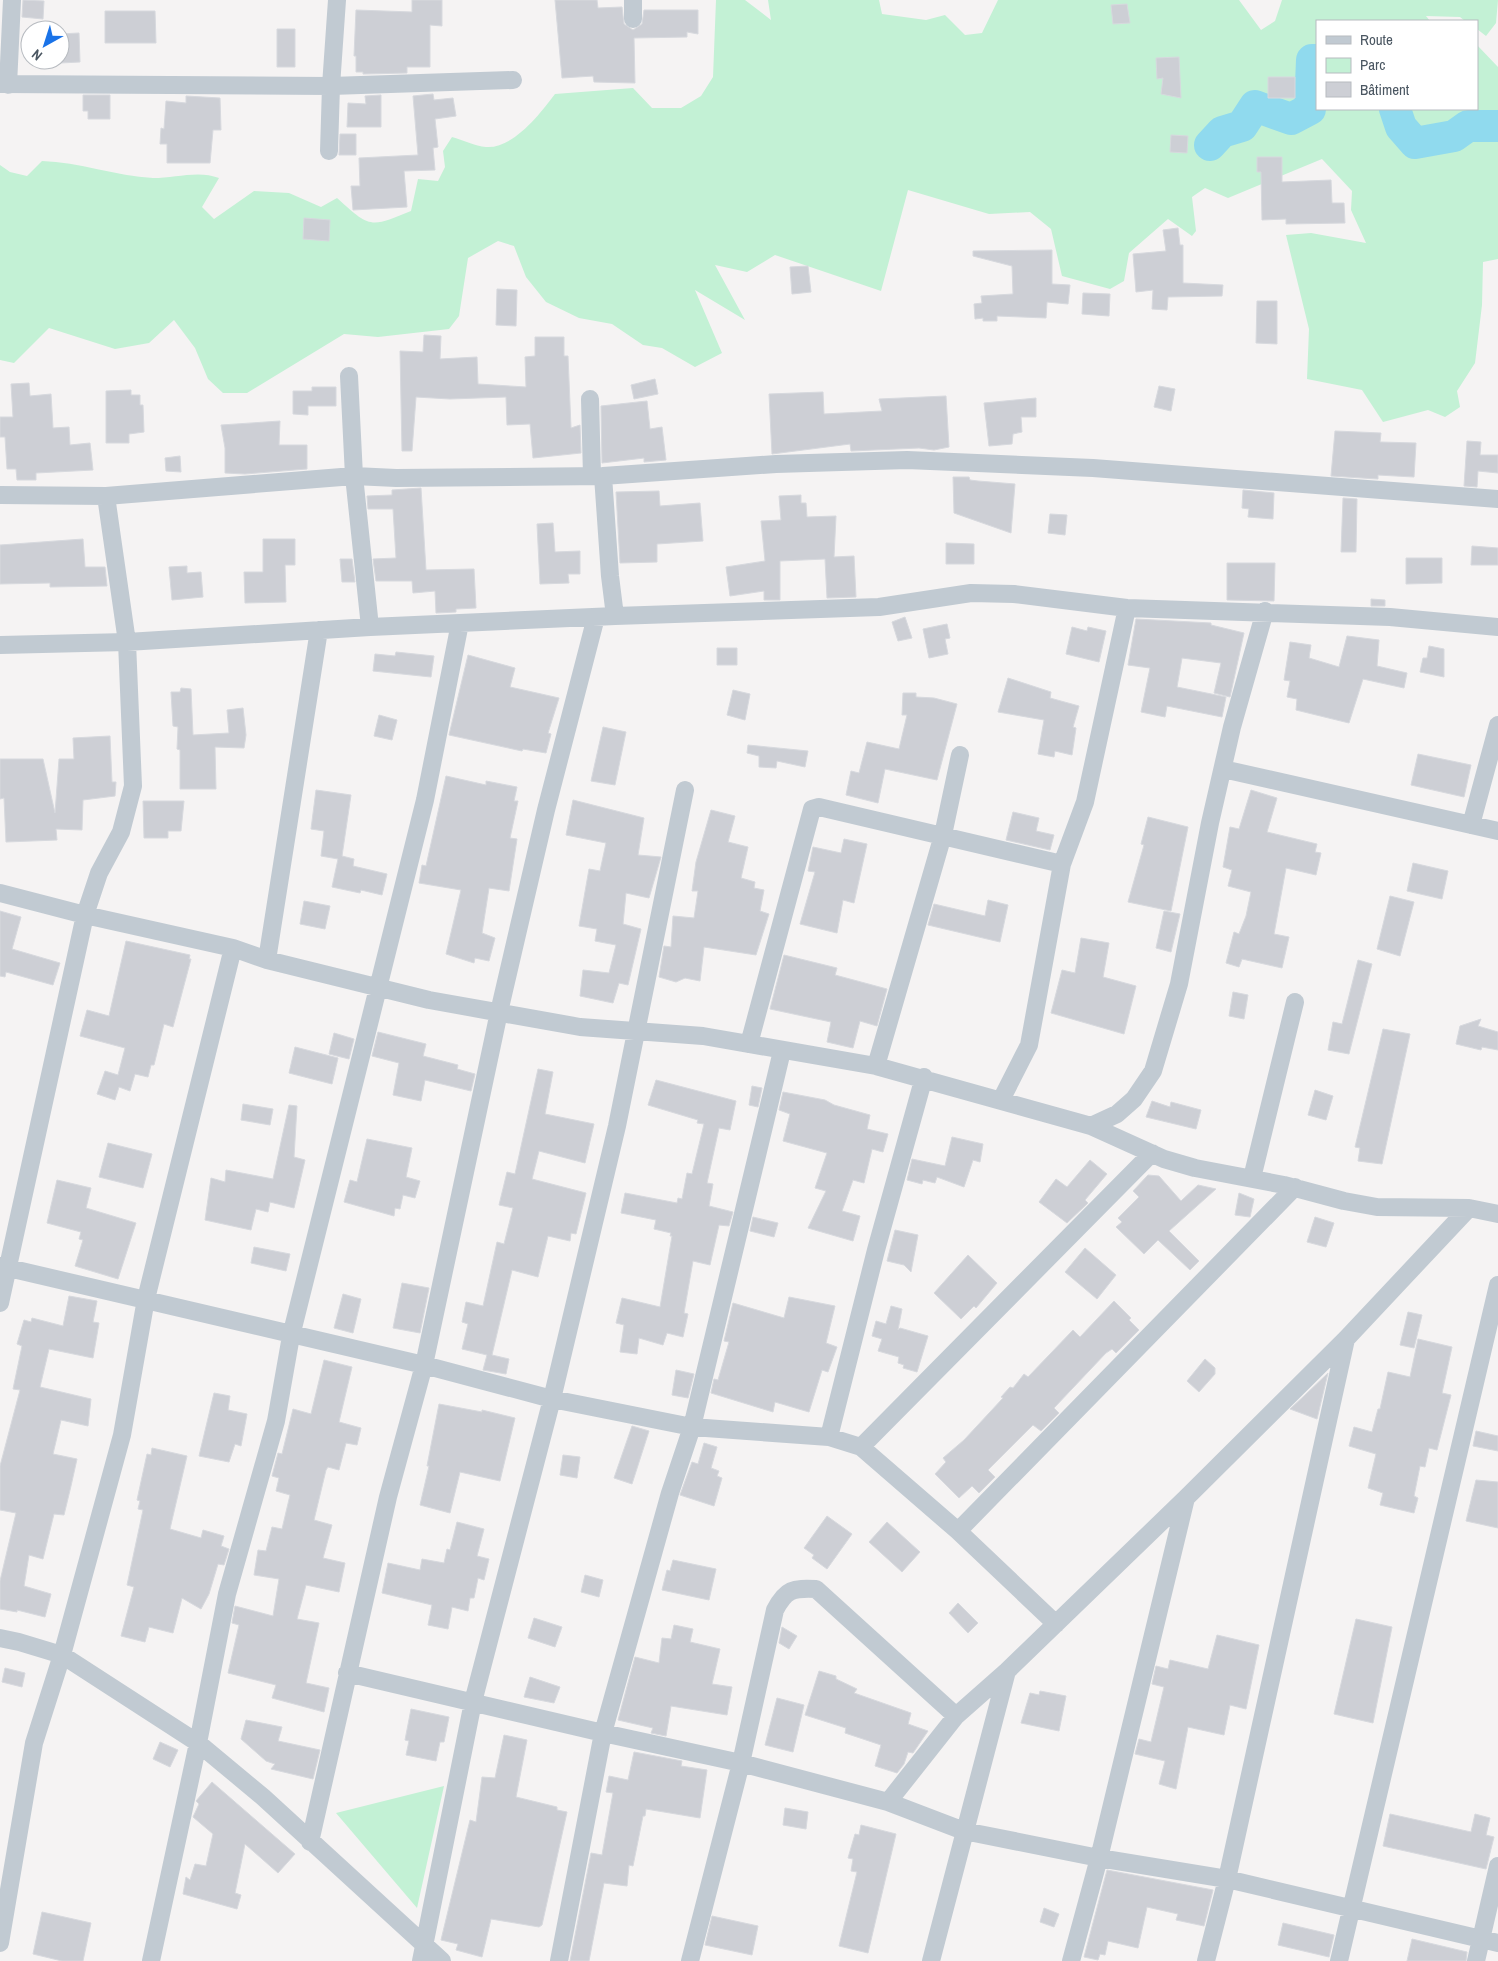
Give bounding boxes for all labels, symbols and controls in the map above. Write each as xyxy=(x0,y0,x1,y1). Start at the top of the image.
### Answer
north arrow xyxy=(20,20,70,70)
legend xyxy=(1316,20,1478,110)
text: Route xyxy=(1360,29,1393,50)
text: N xyxy=(28,45,46,65)
text: Parc xyxy=(1360,54,1385,75)
text: Bâtiment xyxy=(1360,79,1410,100)

